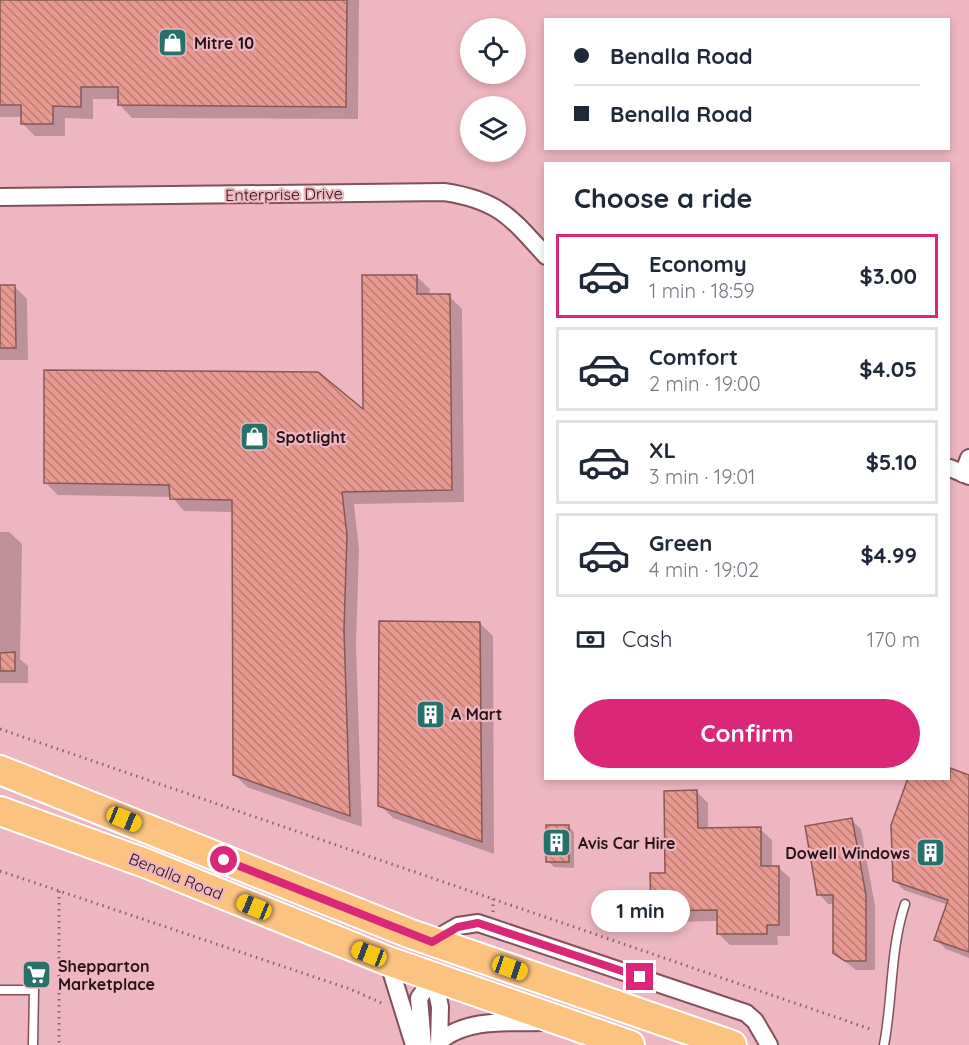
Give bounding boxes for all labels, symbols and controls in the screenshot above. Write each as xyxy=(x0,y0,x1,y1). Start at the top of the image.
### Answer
map controls xyxy=(460,18,526,162)
button: locate xyxy=(460,18,526,84)
shop icon: Mitre 10 xyxy=(157,27,189,59)
place label: Mitre 10 xyxy=(194,33,254,53)
text: Benalla Road xyxy=(610,42,753,70)
button: layers xyxy=(460,96,526,162)
text: Benalla Road xyxy=(610,100,753,128)
text: Choose a ride xyxy=(574,181,752,215)
street label: Enterprise Drive xyxy=(225,183,343,205)
icon: car xyxy=(577,249,631,303)
text: Economy xyxy=(649,250,747,278)
text: $3.00 xyxy=(860,262,917,290)
text: 1 min · 18:59 xyxy=(649,278,755,303)
icon: car xyxy=(577,342,631,396)
text: Comfort xyxy=(649,343,738,371)
text: $4.05 xyxy=(859,355,917,383)
text: 2 min · 19:00 xyxy=(649,371,761,396)
shop icon: Spotlight xyxy=(239,421,271,453)
place label: Spotlight xyxy=(276,427,346,447)
icon: car xyxy=(577,435,631,489)
text: XL xyxy=(649,436,676,464)
text: $5.10 xyxy=(866,448,917,476)
text: 3 min · 19:01 xyxy=(649,464,755,489)
icon: car xyxy=(577,528,631,582)
text: Green xyxy=(649,529,712,557)
text: $4.99 xyxy=(860,541,917,569)
text: 4 min · 19:02 xyxy=(649,557,759,582)
icon: cash xyxy=(574,623,607,656)
text: Cash xyxy=(622,625,673,653)
text: 170 m xyxy=(867,627,920,652)
building icon: A Mart xyxy=(414,698,446,730)
button: Confirm xyxy=(574,699,920,768)
place label: A Mart xyxy=(451,704,502,724)
car xyxy=(104,804,144,834)
building icon: Avis Car Hire xyxy=(541,827,573,859)
place label: Avis Car Hire xyxy=(578,833,676,853)
building icon: Dowell Windows xyxy=(915,837,947,869)
place label: Dowell Windows xyxy=(785,843,910,863)
route start xyxy=(210,846,237,873)
street label: Benalla Road xyxy=(126,848,226,904)
callout: 1 min xyxy=(590,890,690,932)
car xyxy=(234,892,274,922)
text: 1 min xyxy=(616,898,665,923)
car xyxy=(349,939,389,969)
car xyxy=(490,954,530,982)
place label: Shepparton Marketplace xyxy=(58,956,155,994)
supermarket icon: Shepparton Marketplace xyxy=(21,959,53,991)
route end xyxy=(626,963,653,990)

